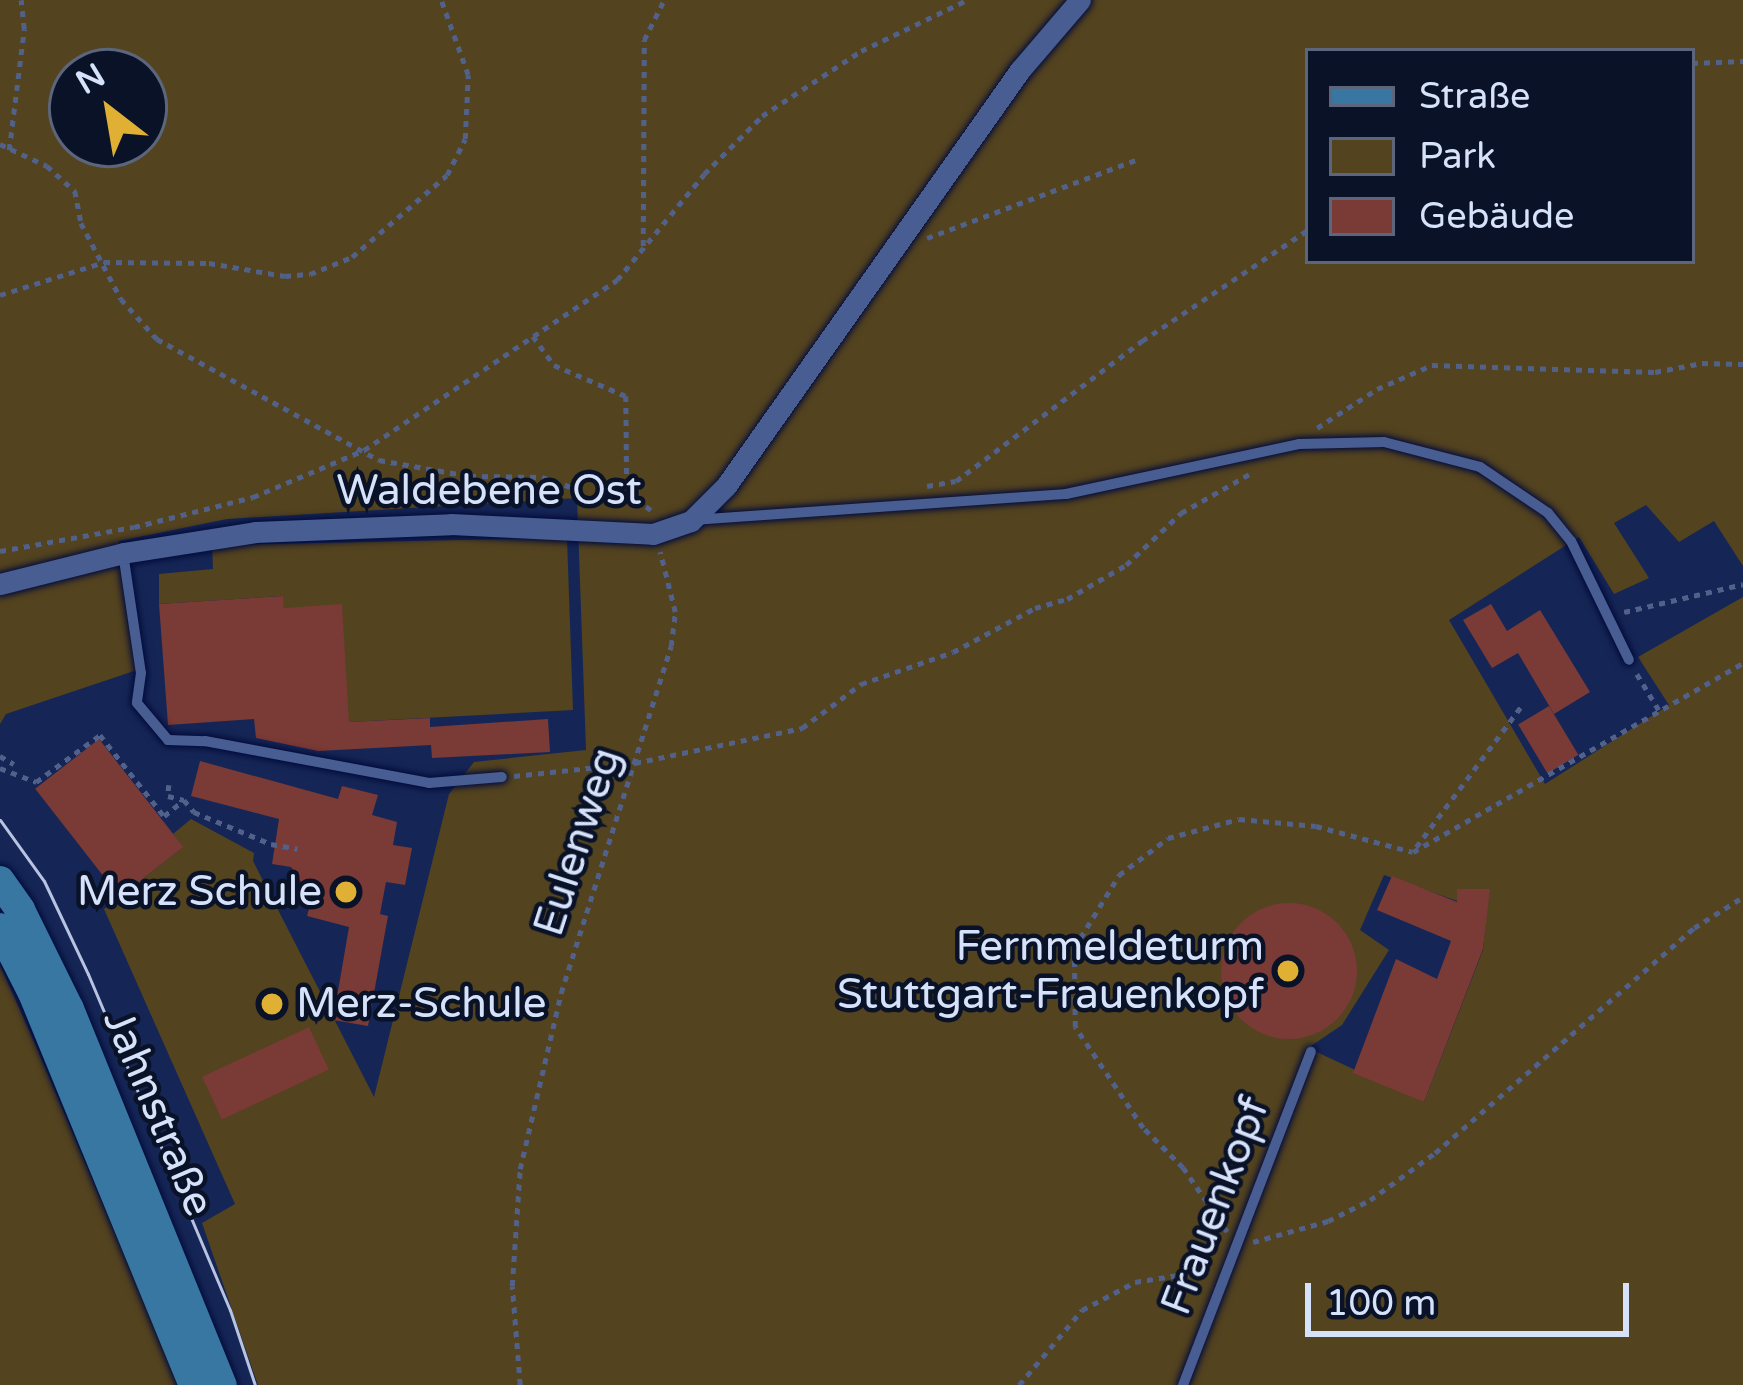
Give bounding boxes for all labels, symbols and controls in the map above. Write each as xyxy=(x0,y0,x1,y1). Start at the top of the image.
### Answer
north arrow xyxy=(48,48,168,168)
legend xyxy=(1305,48,1695,264)
text: N xyxy=(69,56,112,103)
text: Straße xyxy=(1419,75,1530,118)
text: Park xyxy=(1419,135,1496,178)
text: Gebäude xyxy=(1419,195,1574,238)
street label: Waldebene Ost xyxy=(336,466,642,516)
street label: Eulenweg xyxy=(524,742,632,942)
place label: Merz Schule xyxy=(77,867,322,917)
marker: Merz Schule xyxy=(333,879,359,905)
place label: Fernmeldeturm Stuttgart-Frauenkopf xyxy=(837,922,1264,1020)
marker: Fernmeldeturm Stuttgart-Frauenkopf xyxy=(1275,958,1301,984)
place label: Merz-Schule xyxy=(296,979,547,1029)
marker: Merz-Schule xyxy=(259,991,285,1017)
street label: Jahnstraße xyxy=(92,1002,224,1224)
street label: Frauenkopf xyxy=(1151,1090,1281,1322)
scale bar xyxy=(1311,1259,1635,1333)
text: 100 m xyxy=(1326,1282,1436,1325)

